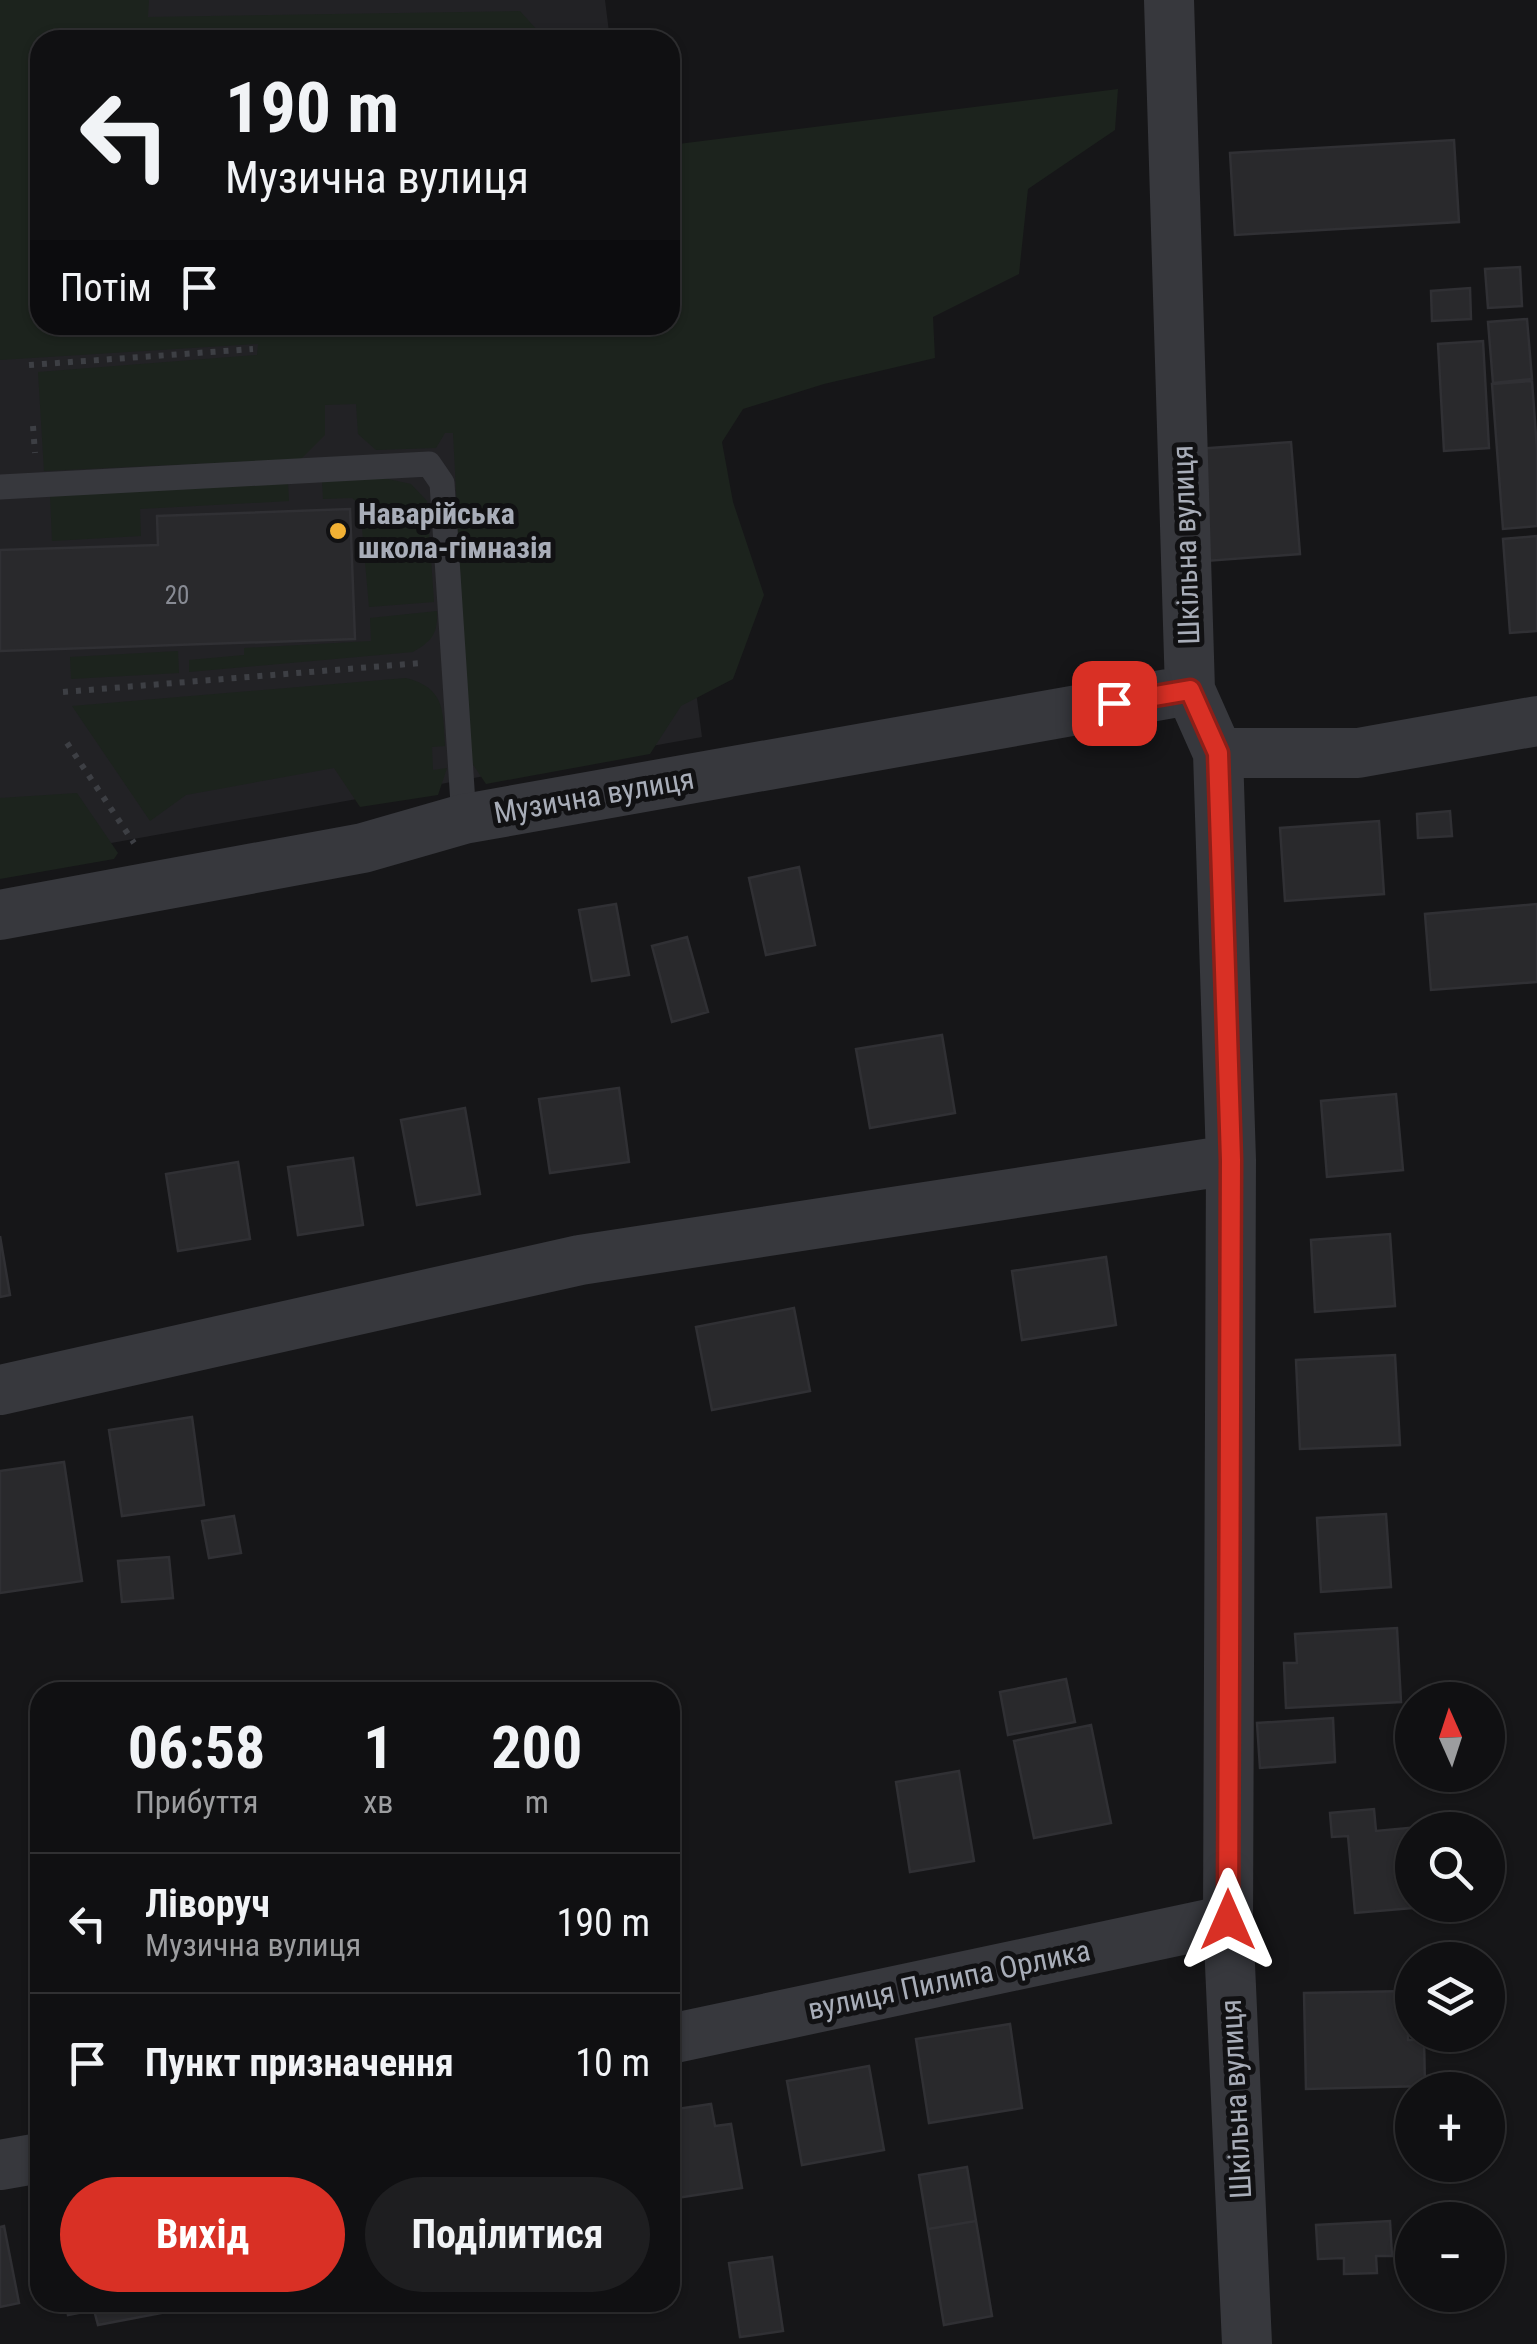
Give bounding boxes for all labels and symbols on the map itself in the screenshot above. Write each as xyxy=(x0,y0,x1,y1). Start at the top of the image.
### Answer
street label: Шкільна вулиця xyxy=(1165,445,1206,645)
place label: Наварійська школа-гімназія xyxy=(358,496,552,565)
marker: Наварійська школа-гімназія xyxy=(327,520,349,542)
house number: 20 xyxy=(165,581,189,610)
pin xyxy=(1072,661,1157,746)
street label: Музична вулиця xyxy=(491,761,697,830)
north arrow xyxy=(1395,1682,1505,1792)
position arrow xyxy=(1176,1868,1280,1972)
street label: вулиця Пилипа Орлика xyxy=(805,1932,1093,2027)
street label: Шкільна вулиця xyxy=(1213,1998,1258,2200)

